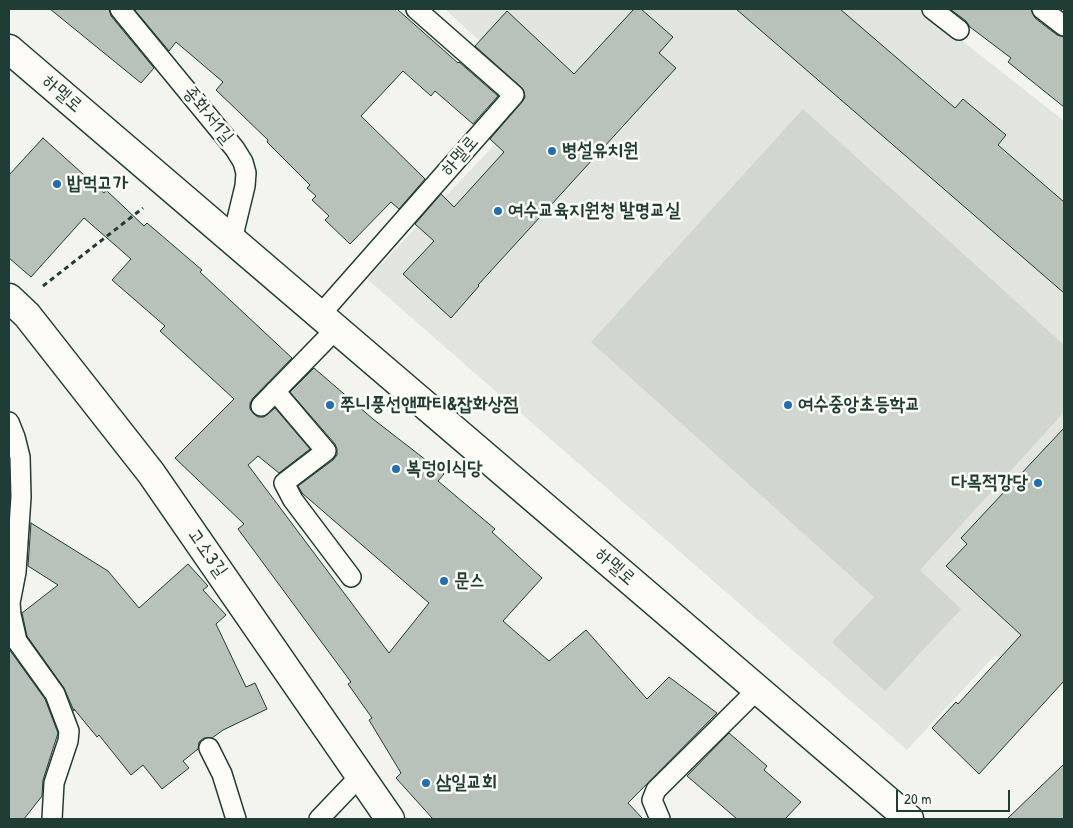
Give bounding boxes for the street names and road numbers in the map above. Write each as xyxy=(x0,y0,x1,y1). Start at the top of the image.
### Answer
street label: 하멜로 xyxy=(37,70,87,118)
street label: 종화서1길 xyxy=(178,81,238,149)
street label: 하멜로 xyxy=(436,131,484,181)
street label: 고소3길 xyxy=(182,524,232,582)
street label: 하멜로 xyxy=(590,543,640,591)

